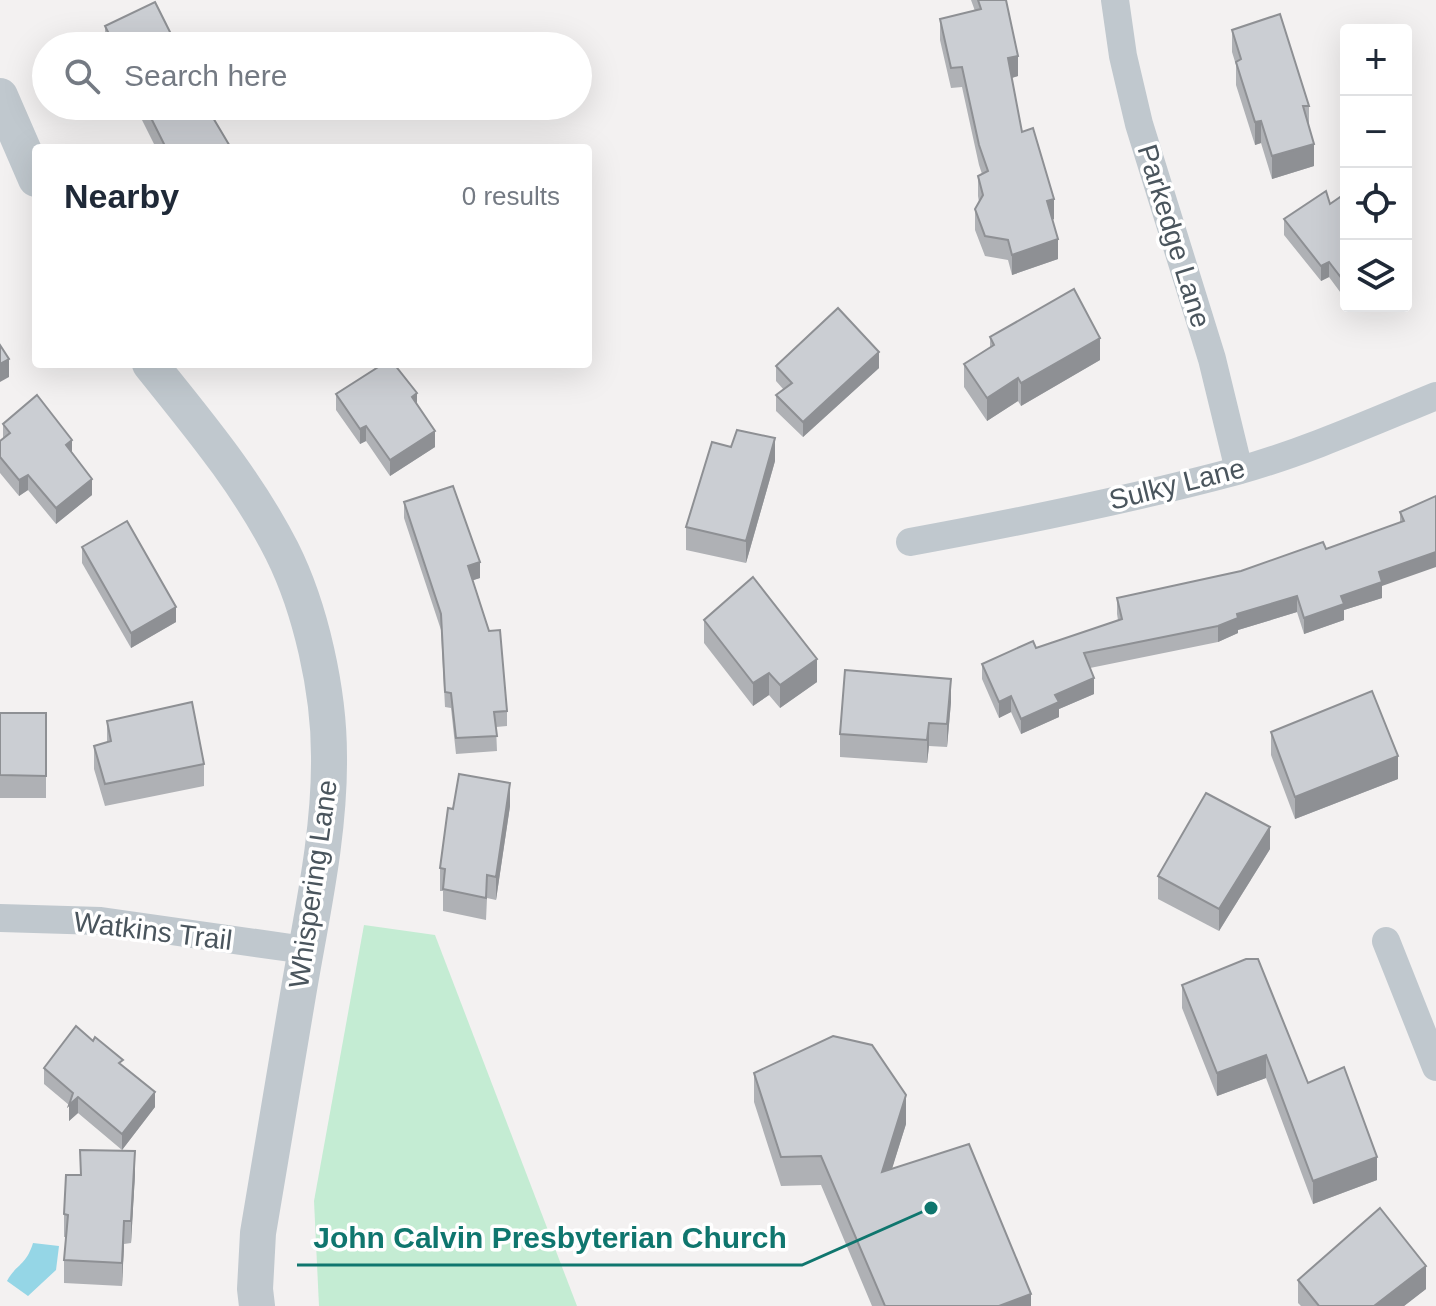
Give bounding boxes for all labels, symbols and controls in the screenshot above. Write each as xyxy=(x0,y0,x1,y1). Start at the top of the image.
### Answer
map controls xyxy=(1340,24,1412,312)
button: + xyxy=(1340,24,1412,96)
search box xyxy=(32,32,592,120)
icon: search xyxy=(60,54,104,98)
text: Search here xyxy=(124,59,287,92)
button: − xyxy=(1340,96,1412,168)
street label: Parkedge Lane xyxy=(1131,141,1217,331)
button: locate xyxy=(1340,168,1412,240)
text: Nearby xyxy=(64,177,179,215)
text: 0 results xyxy=(462,181,560,211)
button: layers xyxy=(1340,240,1412,312)
street label: Sulky Lane xyxy=(1106,452,1248,516)
street label: Whispering Lane xyxy=(283,778,343,990)
street label: Watkins Trail xyxy=(72,906,234,956)
callout: John Calvin Presbyterian Church xyxy=(297,1211,802,1265)
text: John Calvin Presbyterian Church xyxy=(313,1221,787,1254)

